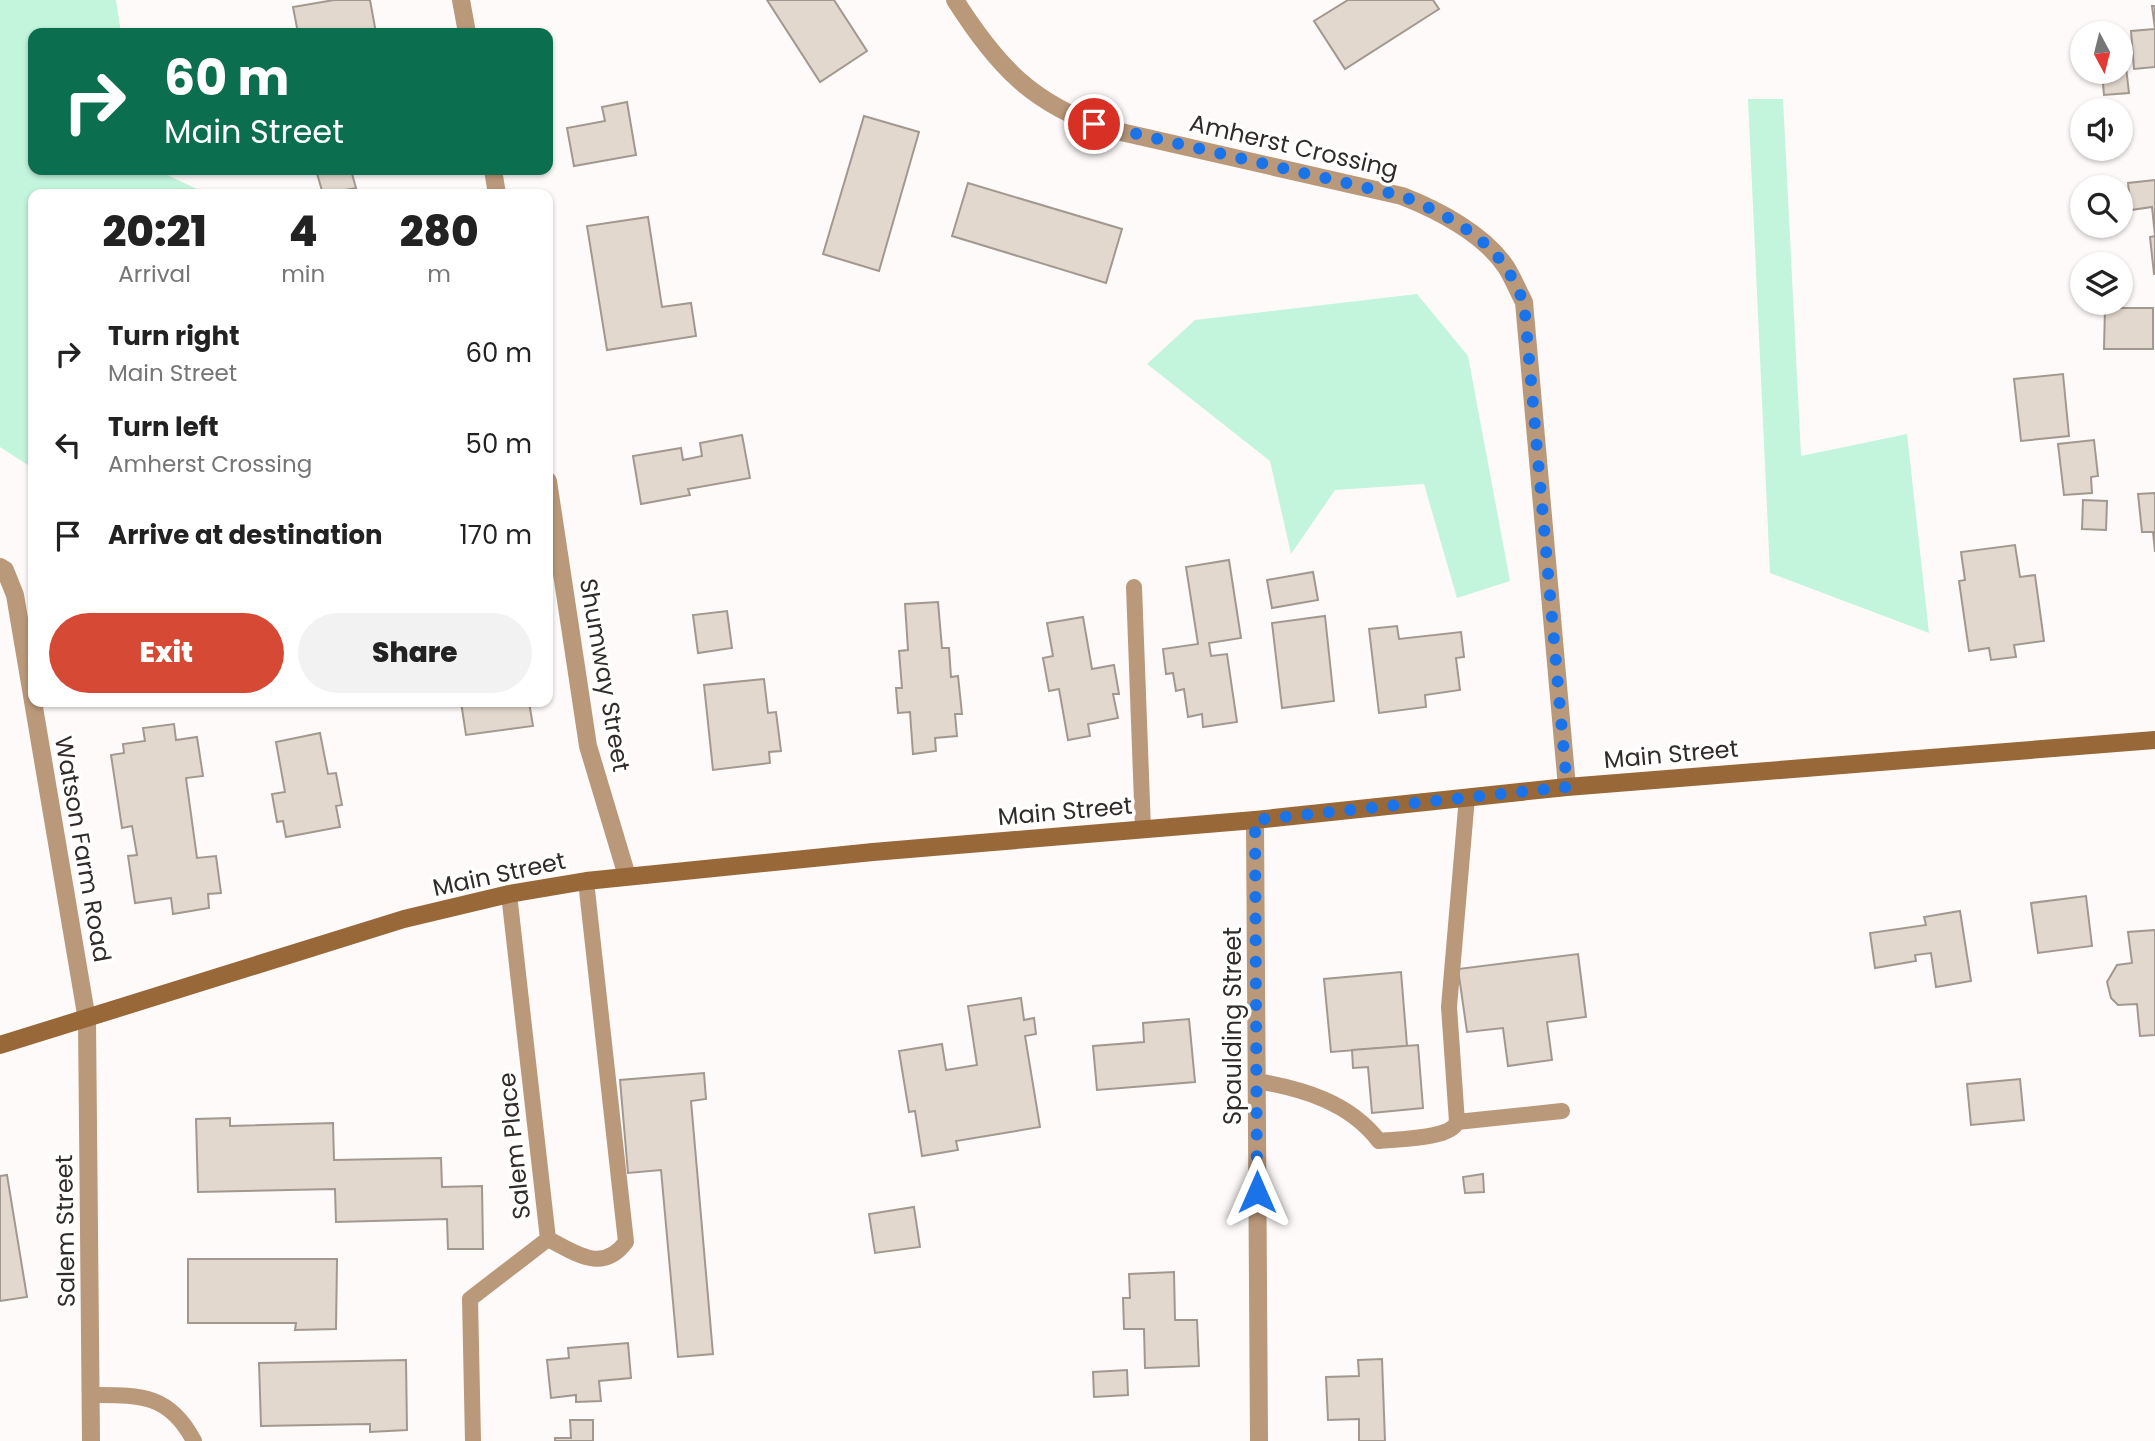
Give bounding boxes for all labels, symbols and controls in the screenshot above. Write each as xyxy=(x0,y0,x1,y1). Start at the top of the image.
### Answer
north arrow xyxy=(2070,21,2133,84)
map controls xyxy=(2070,21,2133,315)
text: 60 m xyxy=(164,44,289,112)
icon: right xyxy=(49,56,140,147)
pin xyxy=(1064,94,1124,154)
button: sound xyxy=(2070,98,2133,161)
icon: arrive xyxy=(1075,105,1113,143)
street label: Amherst Crossing xyxy=(1186,106,1402,186)
text: Main Street xyxy=(164,109,344,154)
button: search xyxy=(2070,175,2133,238)
text: 20:21 xyxy=(102,202,207,261)
text: 4 xyxy=(289,202,318,261)
text: 280 xyxy=(400,202,479,261)
button: layers xyxy=(2070,252,2133,315)
text: Arrival xyxy=(118,258,191,290)
text: min xyxy=(281,258,325,290)
text: m xyxy=(427,258,451,290)
text: Turn right xyxy=(108,318,240,354)
icon: right xyxy=(49,335,87,373)
text: 60 m xyxy=(465,335,532,371)
text: Main Street xyxy=(108,357,237,389)
text: Turn left xyxy=(108,409,219,445)
icon: left xyxy=(49,426,87,464)
text: 50 m xyxy=(466,426,532,462)
text: Amherst Crossing xyxy=(108,448,312,480)
icon: arrive xyxy=(49,517,87,555)
text: Arrive at destination xyxy=(108,517,383,553)
text: 170 m xyxy=(459,517,532,553)
street label: Shumway Street xyxy=(572,576,638,774)
button: Exit xyxy=(49,613,284,693)
button: Share xyxy=(298,613,532,693)
street label: Main Street xyxy=(1602,732,1740,776)
street label: Watson Farm Road xyxy=(47,733,119,965)
street label: Main Street xyxy=(996,789,1134,833)
street label: Main Street xyxy=(430,844,568,904)
street label: Spaulding Street xyxy=(1216,927,1249,1125)
street label: Salem Place xyxy=(490,1071,538,1221)
street label: Salem Street xyxy=(47,1154,83,1308)
position arrow xyxy=(1220,1155,1294,1229)

